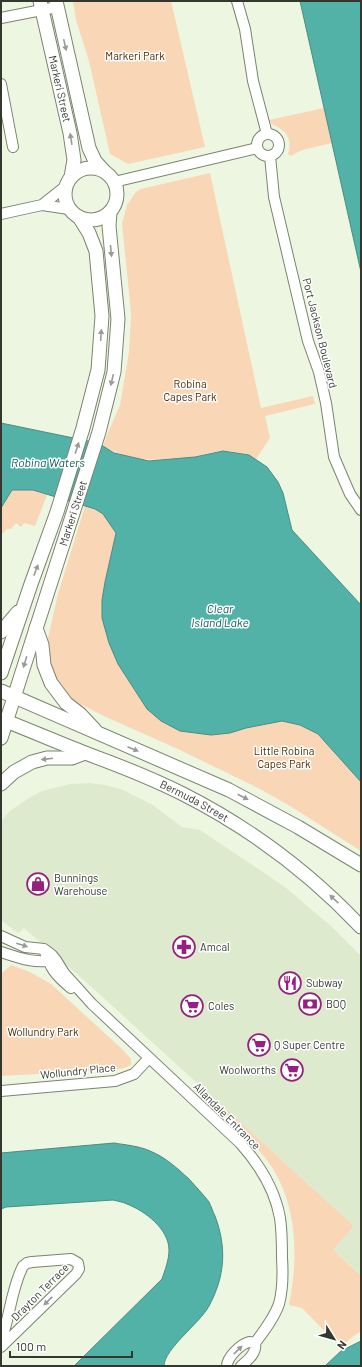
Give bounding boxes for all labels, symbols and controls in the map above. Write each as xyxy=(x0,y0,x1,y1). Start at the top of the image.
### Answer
one-way arrow xyxy=(63,39,69,52)
park label: Markeri Park xyxy=(105,49,165,62)
street label: Markeri Street xyxy=(47,54,74,123)
one-way arrow xyxy=(67,132,73,145)
one-way arrow xyxy=(108,245,114,257)
street label: Port Jackson Boulevard xyxy=(301,276,340,389)
one-way arrow xyxy=(97,329,104,341)
one-way arrow xyxy=(108,374,114,386)
park label: Robina Capes Park xyxy=(163,377,217,403)
one-way arrow xyxy=(74,441,80,453)
water label: Robina Waters xyxy=(11,455,85,469)
street label: Markeri Street xyxy=(56,479,89,547)
one-way arrow xyxy=(34,564,40,576)
water label: Clear Island Lake xyxy=(191,601,249,629)
one-way arrow xyxy=(22,657,28,669)
park label: Little Robina Capes Park xyxy=(254,744,314,770)
one-way arrow xyxy=(128,746,140,752)
one-way arrow xyxy=(41,755,53,762)
street label: Bermuda Street xyxy=(158,777,231,824)
one-way arrow xyxy=(237,794,248,800)
shop icon: Bunnings Warehouse xyxy=(25,871,51,897)
place label: Bunnings Warehouse xyxy=(54,871,108,897)
one-way arrow xyxy=(329,895,338,904)
pharmacy icon: Amcal xyxy=(171,934,197,960)
place label: Amcal xyxy=(200,940,230,953)
one-way arrow xyxy=(16,943,28,949)
restaurant icon: Subway xyxy=(277,970,303,996)
place label: Subway xyxy=(306,976,343,989)
bank icon: BOQ xyxy=(297,991,323,1017)
supermarket icon: Coles xyxy=(179,993,205,1019)
place label: BOQ xyxy=(326,997,346,1010)
place label: Coles xyxy=(208,999,234,1012)
park label: Wollundry Park xyxy=(7,1025,79,1038)
supermarket icon: Q Super Centre xyxy=(246,1032,272,1058)
place label: Q Super Centre xyxy=(274,1038,345,1051)
supermarket icon: Woolworths xyxy=(279,1057,305,1083)
street label: Wollundry Place xyxy=(40,1060,116,1081)
place label: Woolworths xyxy=(219,1063,276,1076)
street label: Allandale Entrance xyxy=(191,1080,264,1152)
street label: Drayton Terrace xyxy=(8,1260,71,1323)
one-way arrow xyxy=(43,1296,53,1306)
north arrow xyxy=(314,1319,354,1359)
scale bar xyxy=(10,1333,132,1359)
text: N xyxy=(335,1338,350,1352)
text: 100 m xyxy=(16,1339,46,1353)
one-way arrow xyxy=(233,1345,243,1355)

